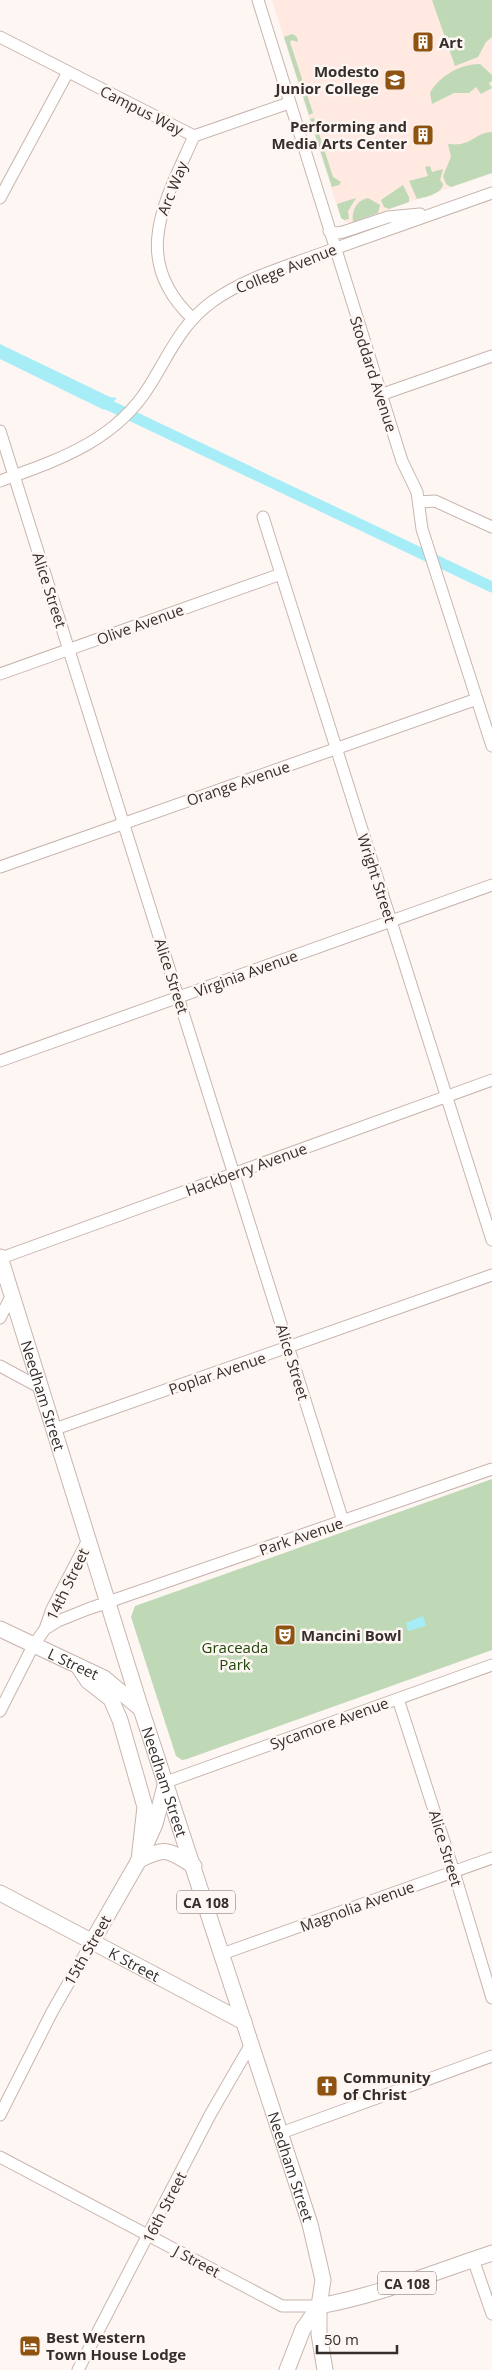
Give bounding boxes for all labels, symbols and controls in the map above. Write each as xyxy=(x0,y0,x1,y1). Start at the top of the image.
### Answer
building icon: Art xyxy=(411,30,435,54)
place label: Art xyxy=(439,32,463,52)
place label: Modesto Junior College xyxy=(274,61,379,98)
school or university icon: Modesto Junior College xyxy=(383,68,407,92)
street label: Campus Way xyxy=(97,80,187,140)
place label: Performing and Media Arts Center xyxy=(271,116,407,153)
building icon: Performing and Media Arts Center xyxy=(411,123,435,147)
street label: Arc Way xyxy=(152,158,192,218)
street label: College Avenue xyxy=(233,239,339,297)
street label: Stoddard Avenue xyxy=(346,314,402,434)
street label: Alice Street xyxy=(28,550,72,630)
street label: Olive Avenue xyxy=(94,599,186,649)
street label: Orange Avenue xyxy=(184,756,292,810)
street label: Wright Street xyxy=(353,831,401,925)
street label: Alice Street xyxy=(150,936,194,1016)
street label: Virginia Avenue xyxy=(192,945,300,1001)
street label: Hackberry Avenue xyxy=(182,1138,310,1200)
street label: Alice Street xyxy=(272,1322,314,1402)
street label: Needham Street xyxy=(17,1338,70,1453)
street label: Poplar Avenue xyxy=(166,1347,268,1399)
street label: Park Avenue xyxy=(256,1512,346,1560)
street label: 14th Street xyxy=(41,1545,93,1623)
theatre icon: Mancini Bowl xyxy=(273,1623,297,1647)
place label: Mancini Bowl xyxy=(301,1625,401,1645)
park label: Graceada Park xyxy=(202,1637,268,1674)
street label: L Street xyxy=(45,1643,102,1684)
street label: Sycamore Avenue xyxy=(267,1692,391,1754)
street label: Needham Street xyxy=(137,1724,192,1839)
street label: Alice Street xyxy=(425,1808,467,1888)
street label: Magnolia Avenue xyxy=(297,1876,417,1936)
road number: CA 108 xyxy=(177,1890,235,1914)
street label: 15th Street xyxy=(59,1911,115,1989)
street label: K Street xyxy=(105,1942,163,1986)
place label: Community of Christ xyxy=(343,2067,431,2104)
church icon: Community of Christ xyxy=(315,2074,339,2098)
street label: Needham Street xyxy=(264,2109,319,2224)
street label: 16th Street xyxy=(137,2168,191,2246)
street label: J Street xyxy=(169,2240,224,2282)
road number: CA 108 xyxy=(378,2272,436,2294)
scale bar xyxy=(317,2322,397,2354)
place label: Best Western Town House Lodge xyxy=(46,2327,186,2364)
text: 50 m xyxy=(324,2329,359,2349)
hotel icon: Best Western Town House Lodge xyxy=(18,2334,42,2358)

